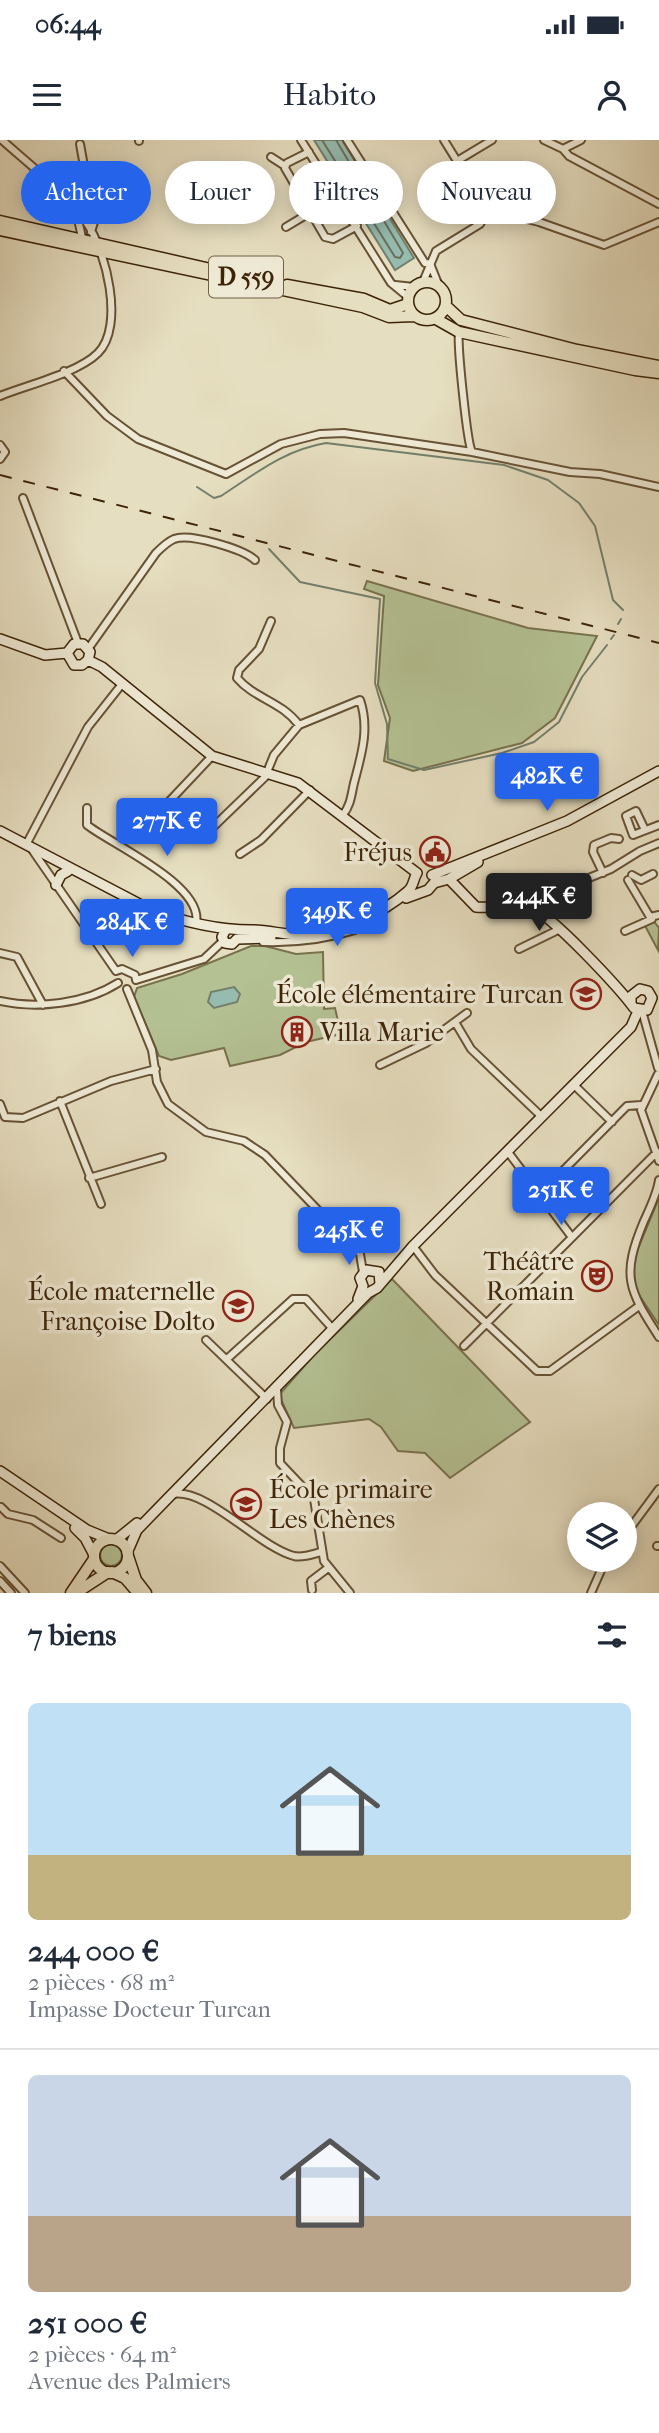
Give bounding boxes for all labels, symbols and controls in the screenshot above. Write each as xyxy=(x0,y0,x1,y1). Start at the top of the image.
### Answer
text: 06:44 xyxy=(35,9,101,40)
icon: menu xyxy=(28,76,66,114)
text: Habito xyxy=(283,76,376,113)
icon: person xyxy=(593,76,631,114)
chip: Acheter xyxy=(21,161,151,224)
chip: Louer xyxy=(165,161,275,224)
chip: Filtres xyxy=(289,161,403,224)
chip: Nouveau xyxy=(417,161,556,224)
road number: D 559 xyxy=(209,257,283,298)
pin: 482K € xyxy=(490,754,604,813)
text: 482K € xyxy=(511,762,583,789)
pin: 277K € xyxy=(110,798,224,858)
text: 277K € xyxy=(132,807,202,834)
public building icon: Fréjus xyxy=(418,835,452,869)
place label: Fréjus xyxy=(343,837,412,868)
pin: 244K € xyxy=(482,874,596,933)
text: 244K € xyxy=(502,882,576,909)
pin: 349K € xyxy=(280,888,394,948)
text: 349K € xyxy=(302,897,372,924)
pin: 284K € xyxy=(75,900,189,959)
text: 284K € xyxy=(96,908,168,935)
school or university icon: École élémentaire Turcan xyxy=(569,977,603,1011)
place label: École élémentaire Turcan xyxy=(276,978,563,1010)
building icon: Villa Marie xyxy=(280,1015,314,1049)
place label: Villa Marie xyxy=(319,1017,444,1048)
pin: 251K € xyxy=(504,1168,618,1227)
text: 251K € xyxy=(528,1176,594,1203)
pin: 245K € xyxy=(292,1208,406,1267)
text: 245K € xyxy=(314,1216,384,1243)
place label: Théâtre Romain xyxy=(484,1246,574,1307)
theatre icon: Théâtre Romain xyxy=(580,1259,614,1293)
place label: École maternelle Françoise Dolto xyxy=(28,1275,215,1337)
school or university icon: École maternelle Françoise Dolto xyxy=(221,1289,255,1323)
place label: École primaire Les Chènes xyxy=(269,1473,433,1535)
school or university icon: École primaire Les Chènes xyxy=(229,1487,263,1521)
map controls xyxy=(567,1502,637,1572)
button: layers xyxy=(567,1502,637,1572)
icon: filters xyxy=(593,1616,631,1654)
text: 7 biens xyxy=(28,1618,116,1653)
icon: home xyxy=(267,1748,393,1874)
text: 244 000 € xyxy=(28,1934,159,1969)
text: 2 pièces · 68 m² xyxy=(28,1969,174,1996)
text: Impasse Docteur Turcan xyxy=(28,1996,271,2023)
icon: home xyxy=(267,2120,393,2246)
text: 251 000 € xyxy=(28,2306,147,2341)
text: 2 pièces · 64 m² xyxy=(28,2341,176,2368)
text: Avenue des Palmiers xyxy=(28,2368,231,2395)

